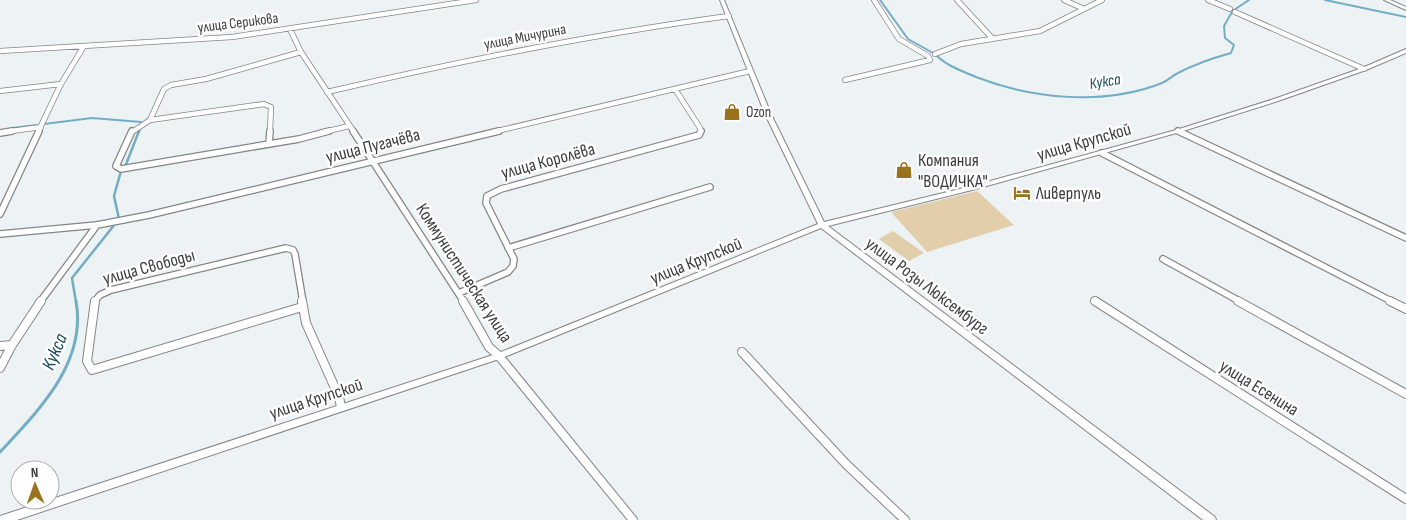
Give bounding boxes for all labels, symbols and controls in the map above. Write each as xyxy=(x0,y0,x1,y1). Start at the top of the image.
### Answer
street label: улица Серикова xyxy=(197,9,280,37)
street label: улица Мичурина xyxy=(482,20,568,54)
water label: Кукса xyxy=(1088,70,1122,94)
shop icon: Ozon xyxy=(722,102,742,122)
place label: Ozon xyxy=(746,103,771,122)
street label: улица Крупской xyxy=(1035,119,1133,165)
street label: улица Пугачёва xyxy=(324,124,422,168)
street label: улица Королёва xyxy=(499,138,597,184)
place label: Компания "ВОДИЧКА" xyxy=(918,150,988,192)
shop icon: Компания "ВОДИЧКА" xyxy=(894,160,914,180)
hotel icon: Ливерпуль xyxy=(1012,183,1032,203)
place label: Ливерпуль xyxy=(1035,183,1101,204)
street label: Коммунистическая улица xyxy=(411,200,517,346)
street label: улица Крупской xyxy=(647,233,745,289)
street label: улица Розы Люксембург xyxy=(861,233,993,339)
street label: улица Свободы xyxy=(101,245,197,289)
water label: Кукса xyxy=(37,330,73,374)
street label: улица Есенина xyxy=(1216,355,1302,421)
street label: улица Крупской xyxy=(267,374,365,424)
north arrow xyxy=(10,460,60,510)
text: N xyxy=(31,464,39,481)

